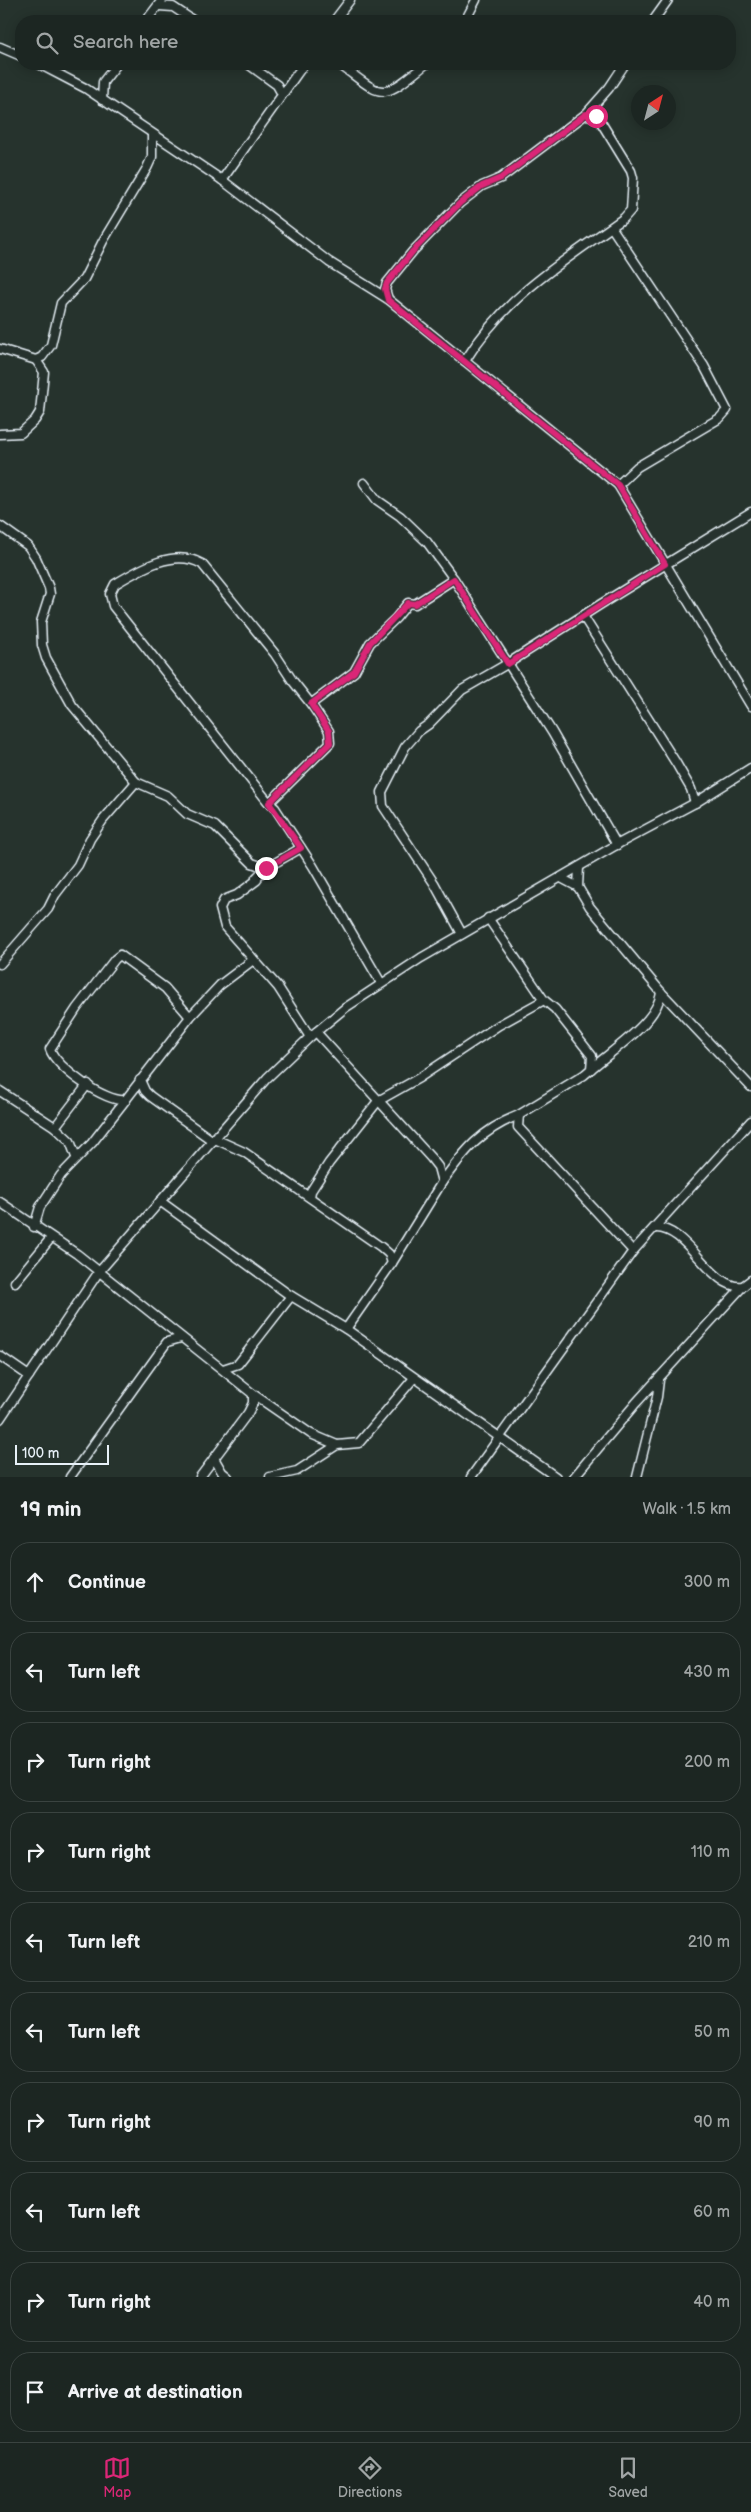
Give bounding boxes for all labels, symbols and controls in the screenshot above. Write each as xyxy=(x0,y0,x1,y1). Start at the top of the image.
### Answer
search box xyxy=(15,15,736,70)
icon: search xyxy=(33,29,61,57)
text: Search here xyxy=(73,31,178,54)
north arrow xyxy=(631,85,676,130)
route start xyxy=(585,105,608,128)
route end xyxy=(255,857,278,880)
scale bar xyxy=(15,1442,109,1465)
text: 100 m xyxy=(22,1445,59,1462)
text: 19 min xyxy=(20,1497,82,1522)
text: Walk · 1.5 km xyxy=(643,1500,731,1519)
icon: ahead xyxy=(21,1568,49,1596)
text: Continue xyxy=(68,1571,146,1594)
text: 300 m xyxy=(684,1573,730,1592)
icon: left xyxy=(21,1658,49,1686)
text: Turn left xyxy=(68,1661,140,1684)
text: 430 m xyxy=(683,1663,730,1682)
icon: right xyxy=(21,1748,49,1776)
text: Turn right xyxy=(68,1751,151,1774)
text: 200 m xyxy=(684,1753,730,1772)
icon: right xyxy=(21,1838,49,1866)
text: Turn right xyxy=(68,1841,151,1864)
text: 110 m xyxy=(691,1843,730,1862)
icon: left xyxy=(21,1928,49,1956)
text: Turn left xyxy=(68,1931,140,1954)
text: 210 m xyxy=(688,1933,730,1952)
icon: left xyxy=(21,2018,49,2046)
text: Turn left xyxy=(68,2021,140,2044)
text: 50 m xyxy=(694,2023,730,2042)
icon: right xyxy=(21,2108,49,2136)
text: Turn right xyxy=(68,2111,151,2134)
text: 90 m xyxy=(694,2113,730,2132)
icon: left xyxy=(21,2198,49,2226)
text: Turn left xyxy=(68,2201,140,2224)
text: 60 m xyxy=(693,2203,730,2222)
icon: right xyxy=(21,2288,49,2316)
text: Turn right xyxy=(68,2291,151,2314)
text: 40 m xyxy=(693,2293,730,2312)
icon: arrive xyxy=(21,2378,49,2406)
text: Arrive at destination xyxy=(68,2381,243,2404)
tab: Map xyxy=(103,2454,131,2501)
tab: Directions xyxy=(338,2454,402,2501)
tab: Saved xyxy=(608,2454,648,2501)

